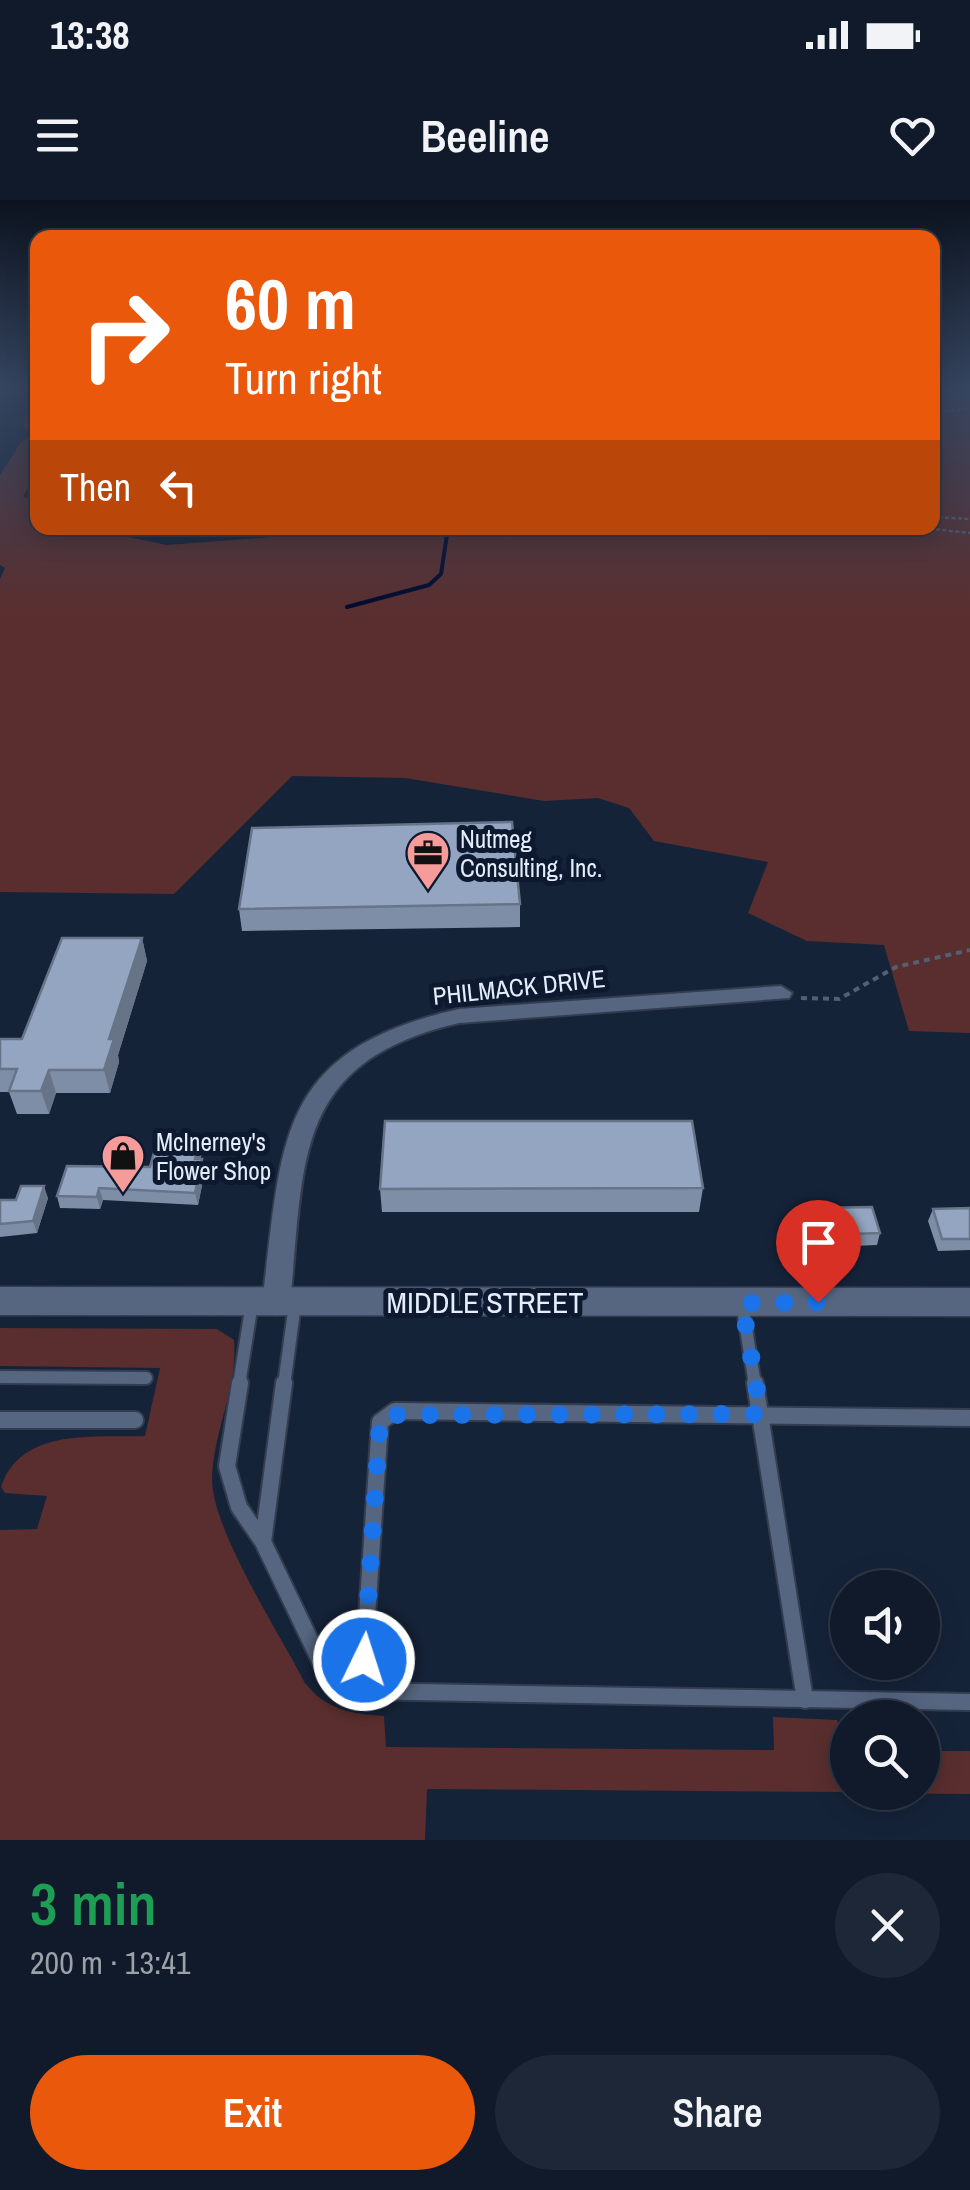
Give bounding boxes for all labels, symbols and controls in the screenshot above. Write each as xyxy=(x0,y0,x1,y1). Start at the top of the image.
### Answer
text: 13:38 xyxy=(50,10,130,61)
text: Beeline xyxy=(420,105,550,166)
icon: menu xyxy=(30,108,85,163)
icon: heart xyxy=(885,108,940,163)
text: 60 m xyxy=(225,257,356,351)
icon: right xyxy=(60,270,190,400)
text: Turn right xyxy=(225,347,382,408)
icon: left xyxy=(151,460,206,515)
text: Then xyxy=(60,462,131,513)
place label: Nutmeg Consulting, Inc. xyxy=(460,822,602,885)
office icon: Nutmeg Consulting, Inc. xyxy=(405,830,451,891)
street label: PHILMACK DRIVE xyxy=(431,961,607,1013)
place label: McInerney's Flower Shop xyxy=(156,1125,271,1188)
shop icon: McInerney's Flower Shop xyxy=(100,1133,146,1194)
pin xyxy=(776,1200,861,1303)
icon: arrive xyxy=(791,1215,846,1270)
street label: MIDDLE STREET xyxy=(387,1282,583,1322)
map controls xyxy=(830,1570,940,1810)
button: sound xyxy=(830,1570,940,1680)
position arrow xyxy=(312,1608,416,1712)
button: search xyxy=(830,1700,940,1810)
text: 3 min xyxy=(30,1863,157,1944)
button: close xyxy=(835,1873,940,1978)
text: 200 m · 13:41 xyxy=(30,1941,190,1984)
button: Exit xyxy=(30,2055,475,2170)
button: Share xyxy=(495,2055,940,2170)

